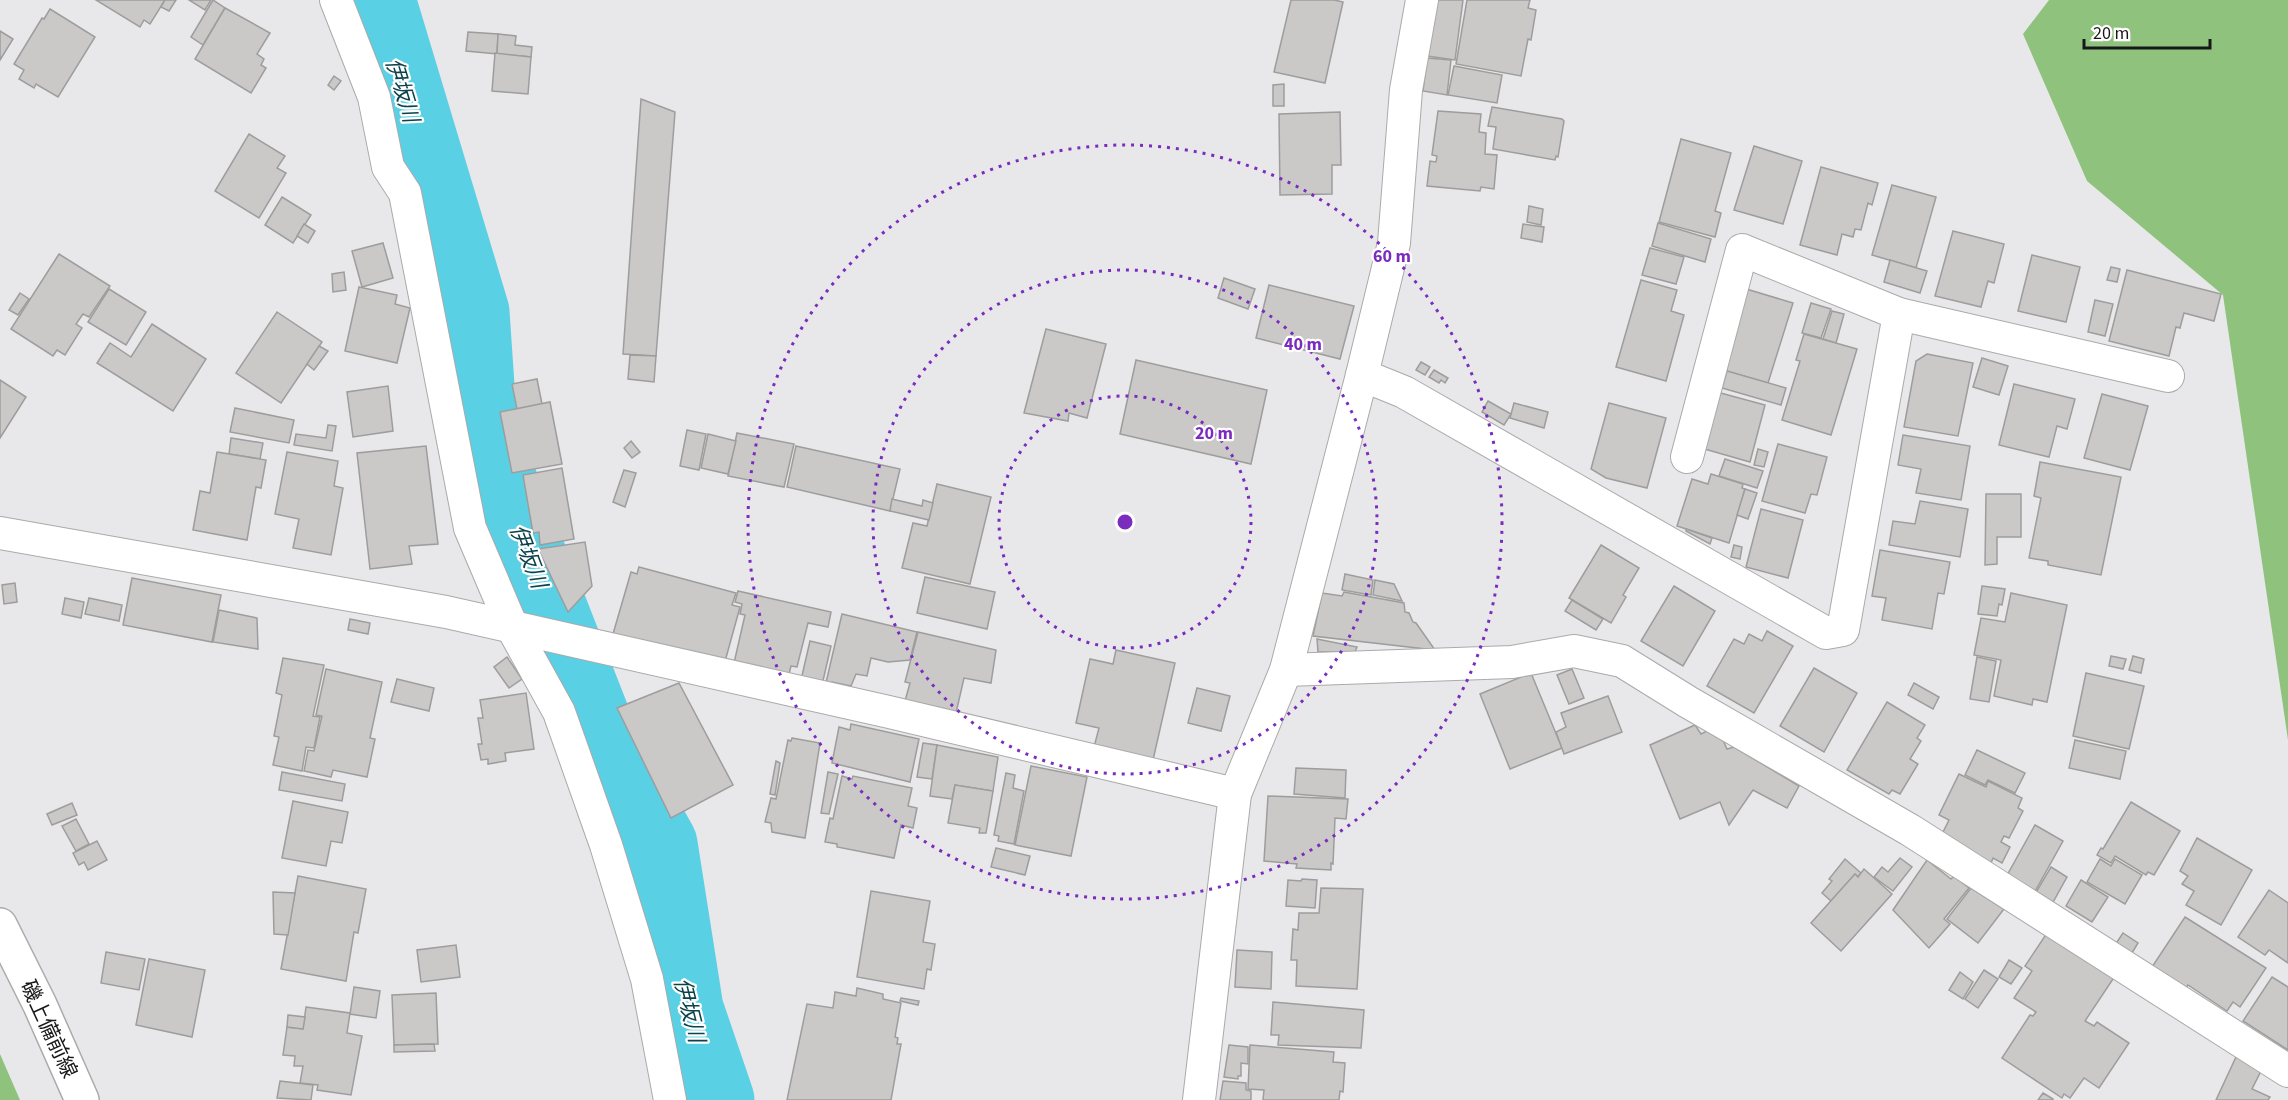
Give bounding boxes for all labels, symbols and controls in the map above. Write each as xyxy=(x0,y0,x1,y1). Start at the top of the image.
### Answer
scale bar xyxy=(2084,12,2210,50)
text: 20 m xyxy=(2093,21,2129,46)
water label: 伊坂川 xyxy=(377,54,428,128)
text: 60 m xyxy=(1373,244,1411,269)
text: 40 m xyxy=(1284,332,1322,357)
text: 20 m xyxy=(1195,421,1233,446)
centre of rings xyxy=(1115,512,1135,532)
water label: 伊坂川 xyxy=(501,520,556,595)
water label: 伊坂川 xyxy=(666,974,713,1048)
street label: 磯上備前線 xyxy=(13,975,85,1083)

